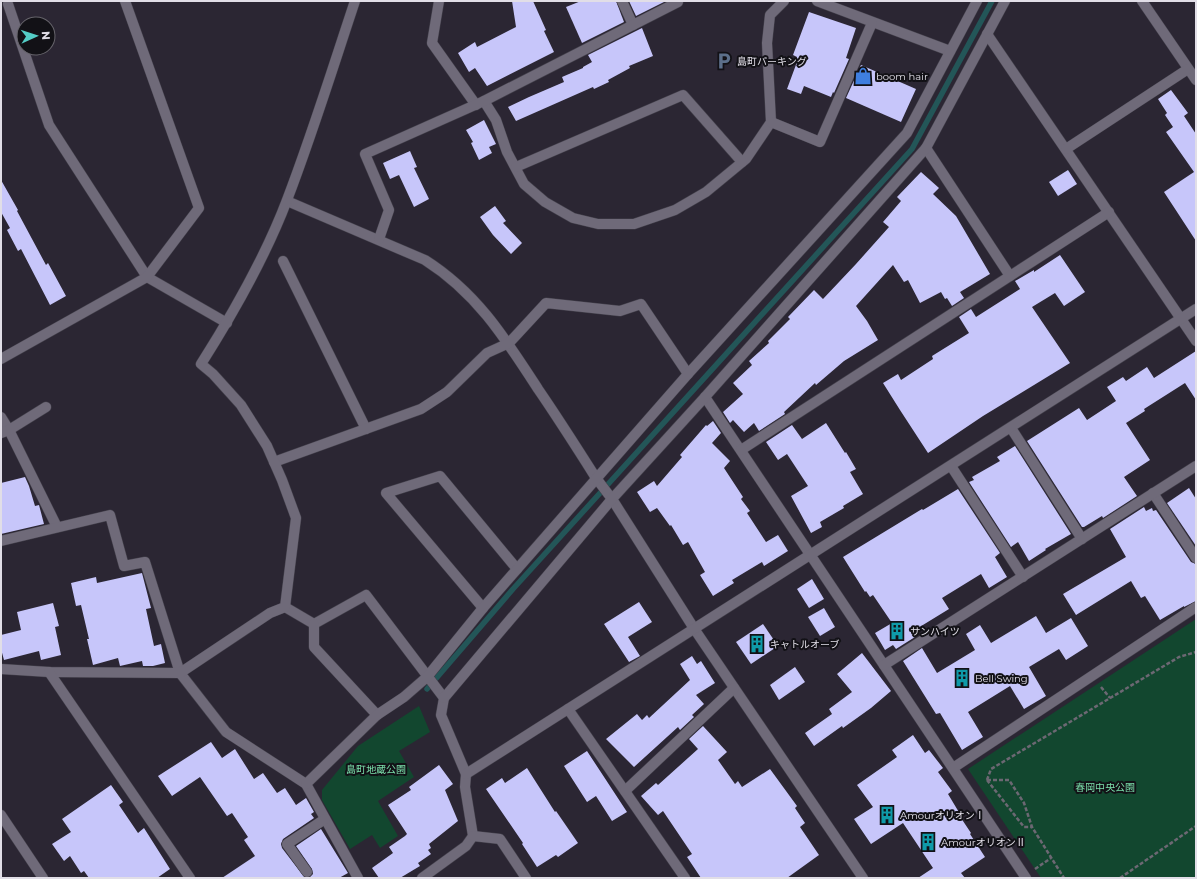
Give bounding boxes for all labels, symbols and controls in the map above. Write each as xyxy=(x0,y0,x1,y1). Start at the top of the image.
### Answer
north arrow xyxy=(16,16,56,56)
text: N xyxy=(39,31,53,40)
parking icon: 島町パーキング xyxy=(714,51,734,71)
place label: 島町パーキング xyxy=(737,55,807,68)
shop icon: boom hair xyxy=(853,66,873,86)
place label: boom hair xyxy=(876,70,928,83)
building icon: サンハイツ xyxy=(887,621,907,641)
place label: サンハイツ xyxy=(910,625,960,638)
building icon: キャトルオーブ xyxy=(747,634,767,654)
place label: キャトルオーブ xyxy=(770,638,839,651)
building icon: Bell Swing xyxy=(952,668,972,688)
place label: Bell Swing xyxy=(975,672,1028,685)
park label: 島町地蔵公園 xyxy=(346,763,406,776)
park label: 春岡中央公園 xyxy=(1075,781,1135,794)
building icon: AmourオリオンⅠ xyxy=(877,805,897,825)
place label: AmourオリオンⅠ xyxy=(900,809,985,822)
building icon: AmourオリオンⅡ xyxy=(918,832,938,852)
place label: AmourオリオンⅡ xyxy=(941,836,1026,849)

